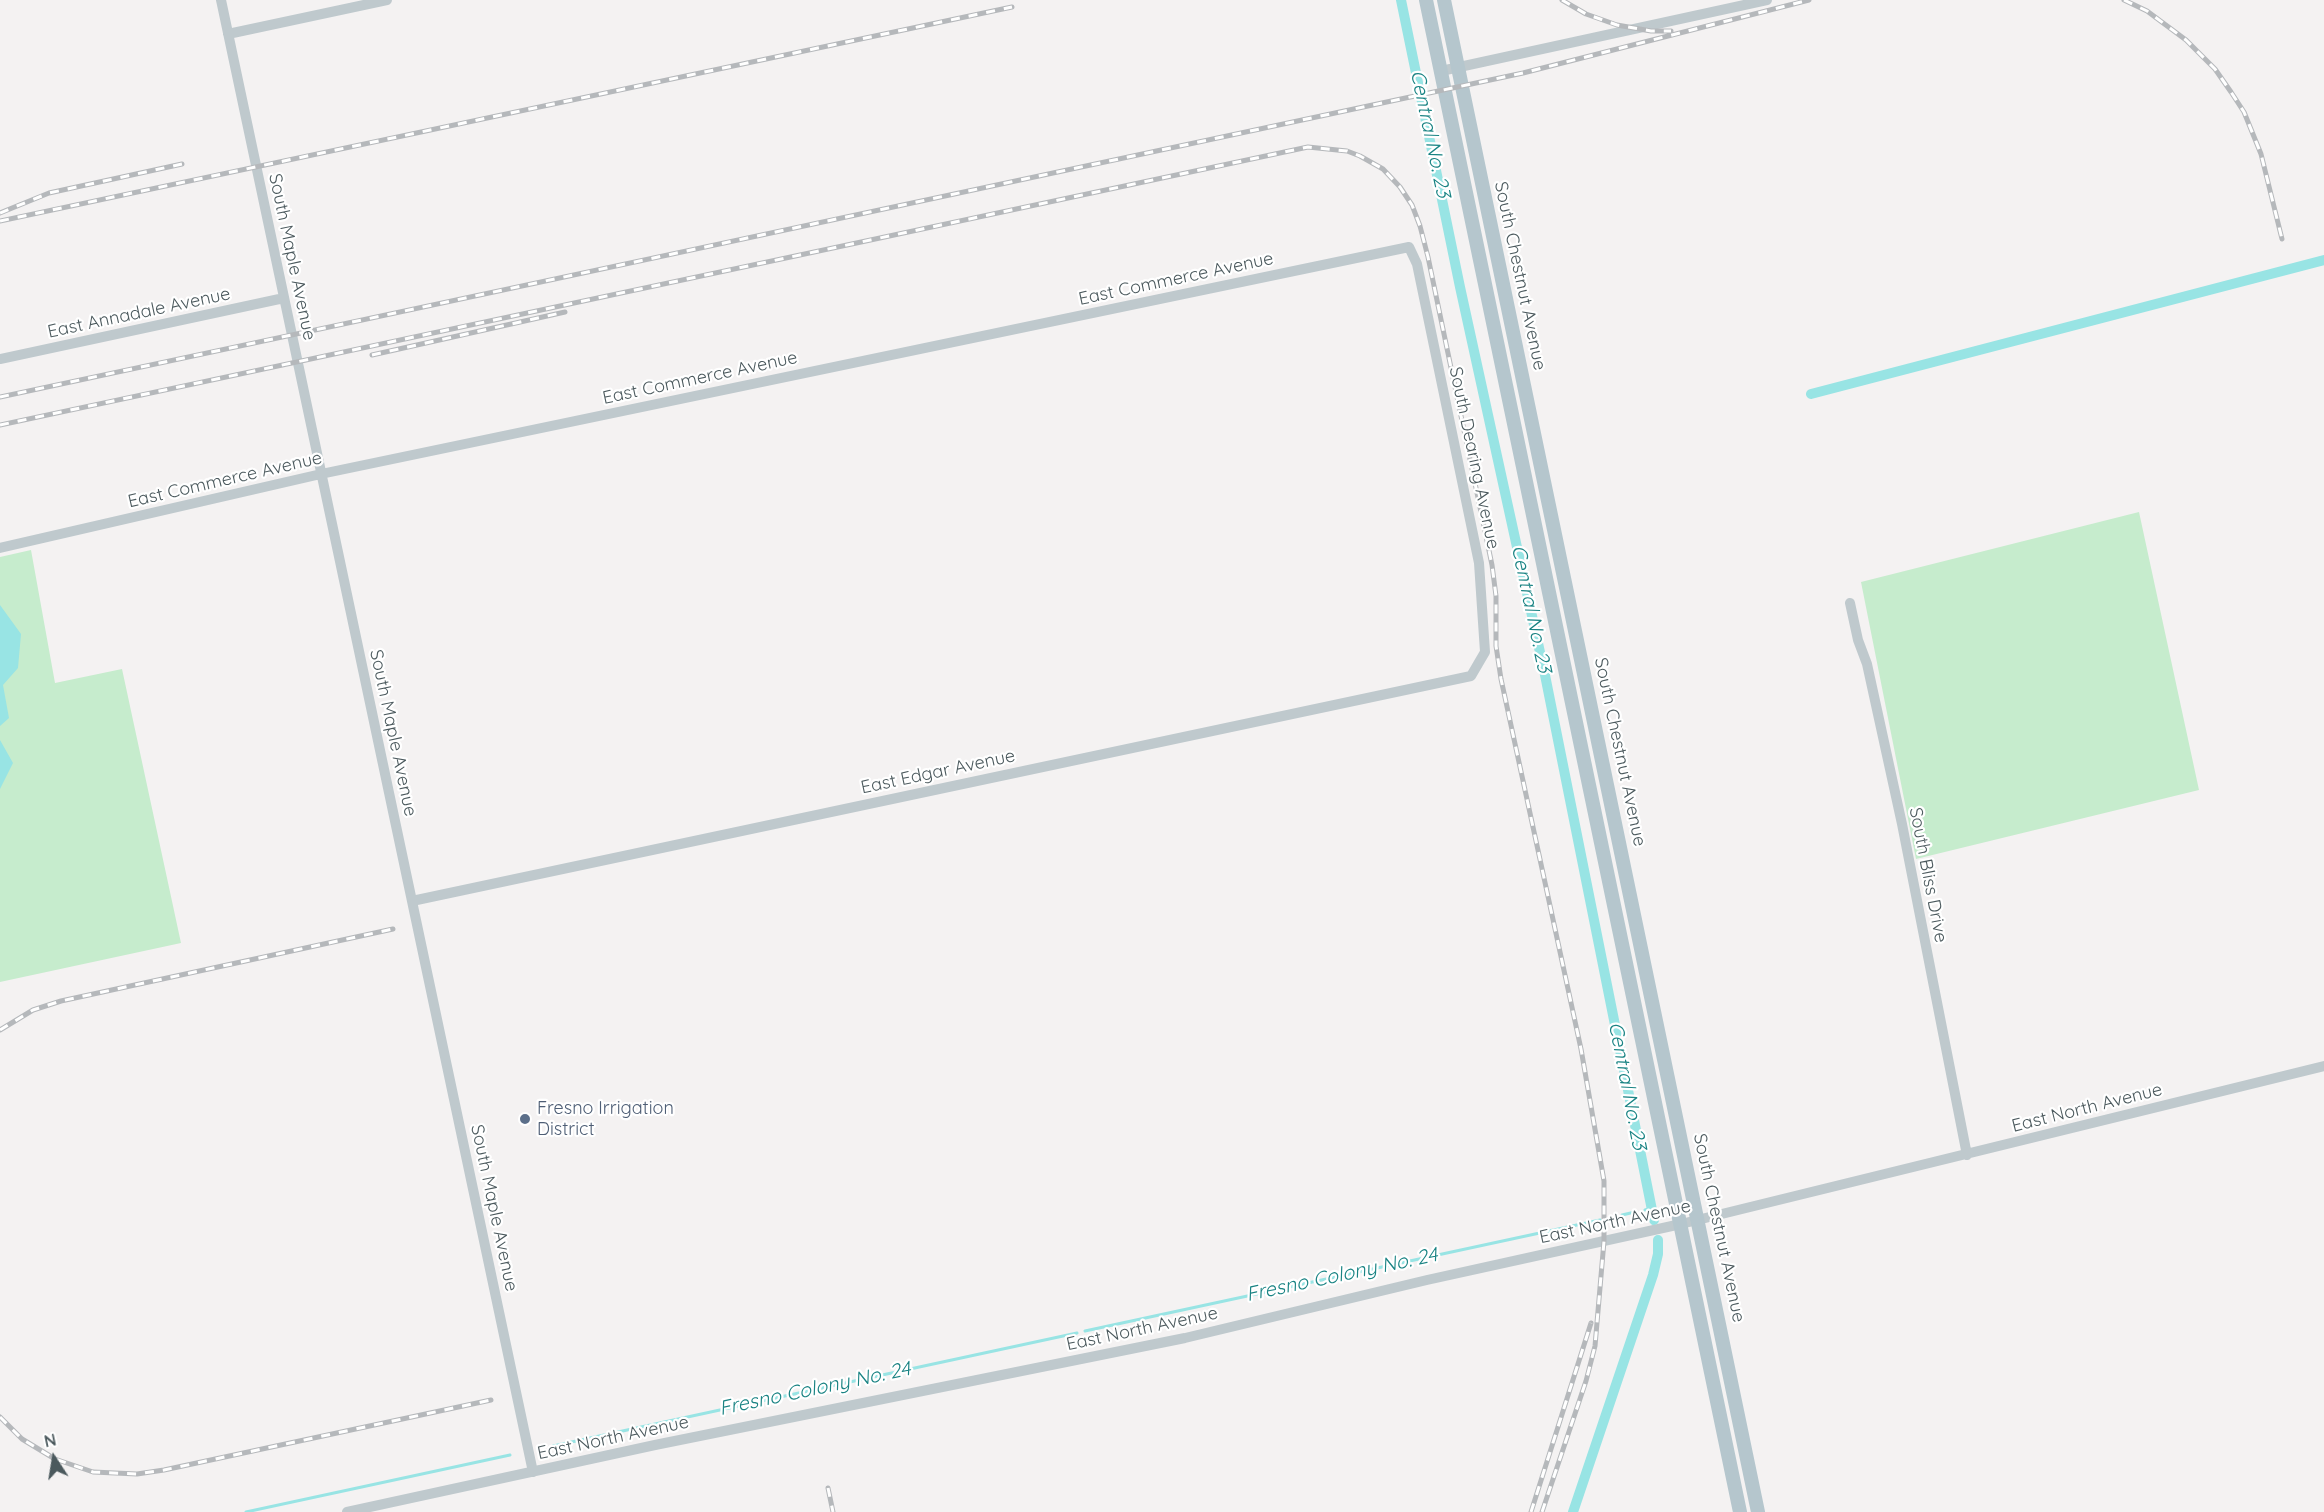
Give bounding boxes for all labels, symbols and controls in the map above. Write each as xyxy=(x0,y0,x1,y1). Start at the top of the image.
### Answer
water label: Central No. 23 xyxy=(1405,68,1455,200)
street label: South Maple Avenue xyxy=(264,172,320,342)
street label: South Chestnut Avenue xyxy=(1489,180,1551,372)
street label: East Commerce Avenue xyxy=(1077,248,1275,310)
street label: East Annadale Avenue xyxy=(46,283,232,343)
street label: East Commerce Avenue xyxy=(601,347,799,409)
street label: South Dearing Avenue xyxy=(1444,365,1504,551)
street label: East Commerce Avenue xyxy=(126,447,324,513)
water label: Central No. 23 xyxy=(1506,543,1556,675)
street label: South Maple Avenue xyxy=(365,648,421,818)
street label: South Chestnut Avenue xyxy=(1589,656,1651,848)
street label: East Edgar Avenue xyxy=(859,745,1017,799)
street label: South Bliss Drive xyxy=(1904,806,1952,944)
water label: Central No. 23 xyxy=(1603,1020,1651,1152)
street label: East North Avenue xyxy=(2010,1079,2164,1137)
place label: Fresno Irrigation District xyxy=(537,1098,674,1140)
marker: Fresno Irrigation District xyxy=(518,1112,532,1126)
street label: South Maple Avenue xyxy=(466,1123,522,1293)
street label: South Chestnut Avenue xyxy=(1688,1132,1750,1324)
street label: East North Avenue xyxy=(1537,1195,1693,1249)
water label: Fresno Colony No. 24 xyxy=(1244,1243,1440,1307)
street label: East North Avenue xyxy=(1064,1302,1220,1356)
water label: Fresno Colony No. 24 xyxy=(717,1357,913,1421)
street label: East North Avenue xyxy=(535,1411,691,1465)
north arrow xyxy=(24,1428,84,1488)
text: N xyxy=(42,1429,58,1451)

